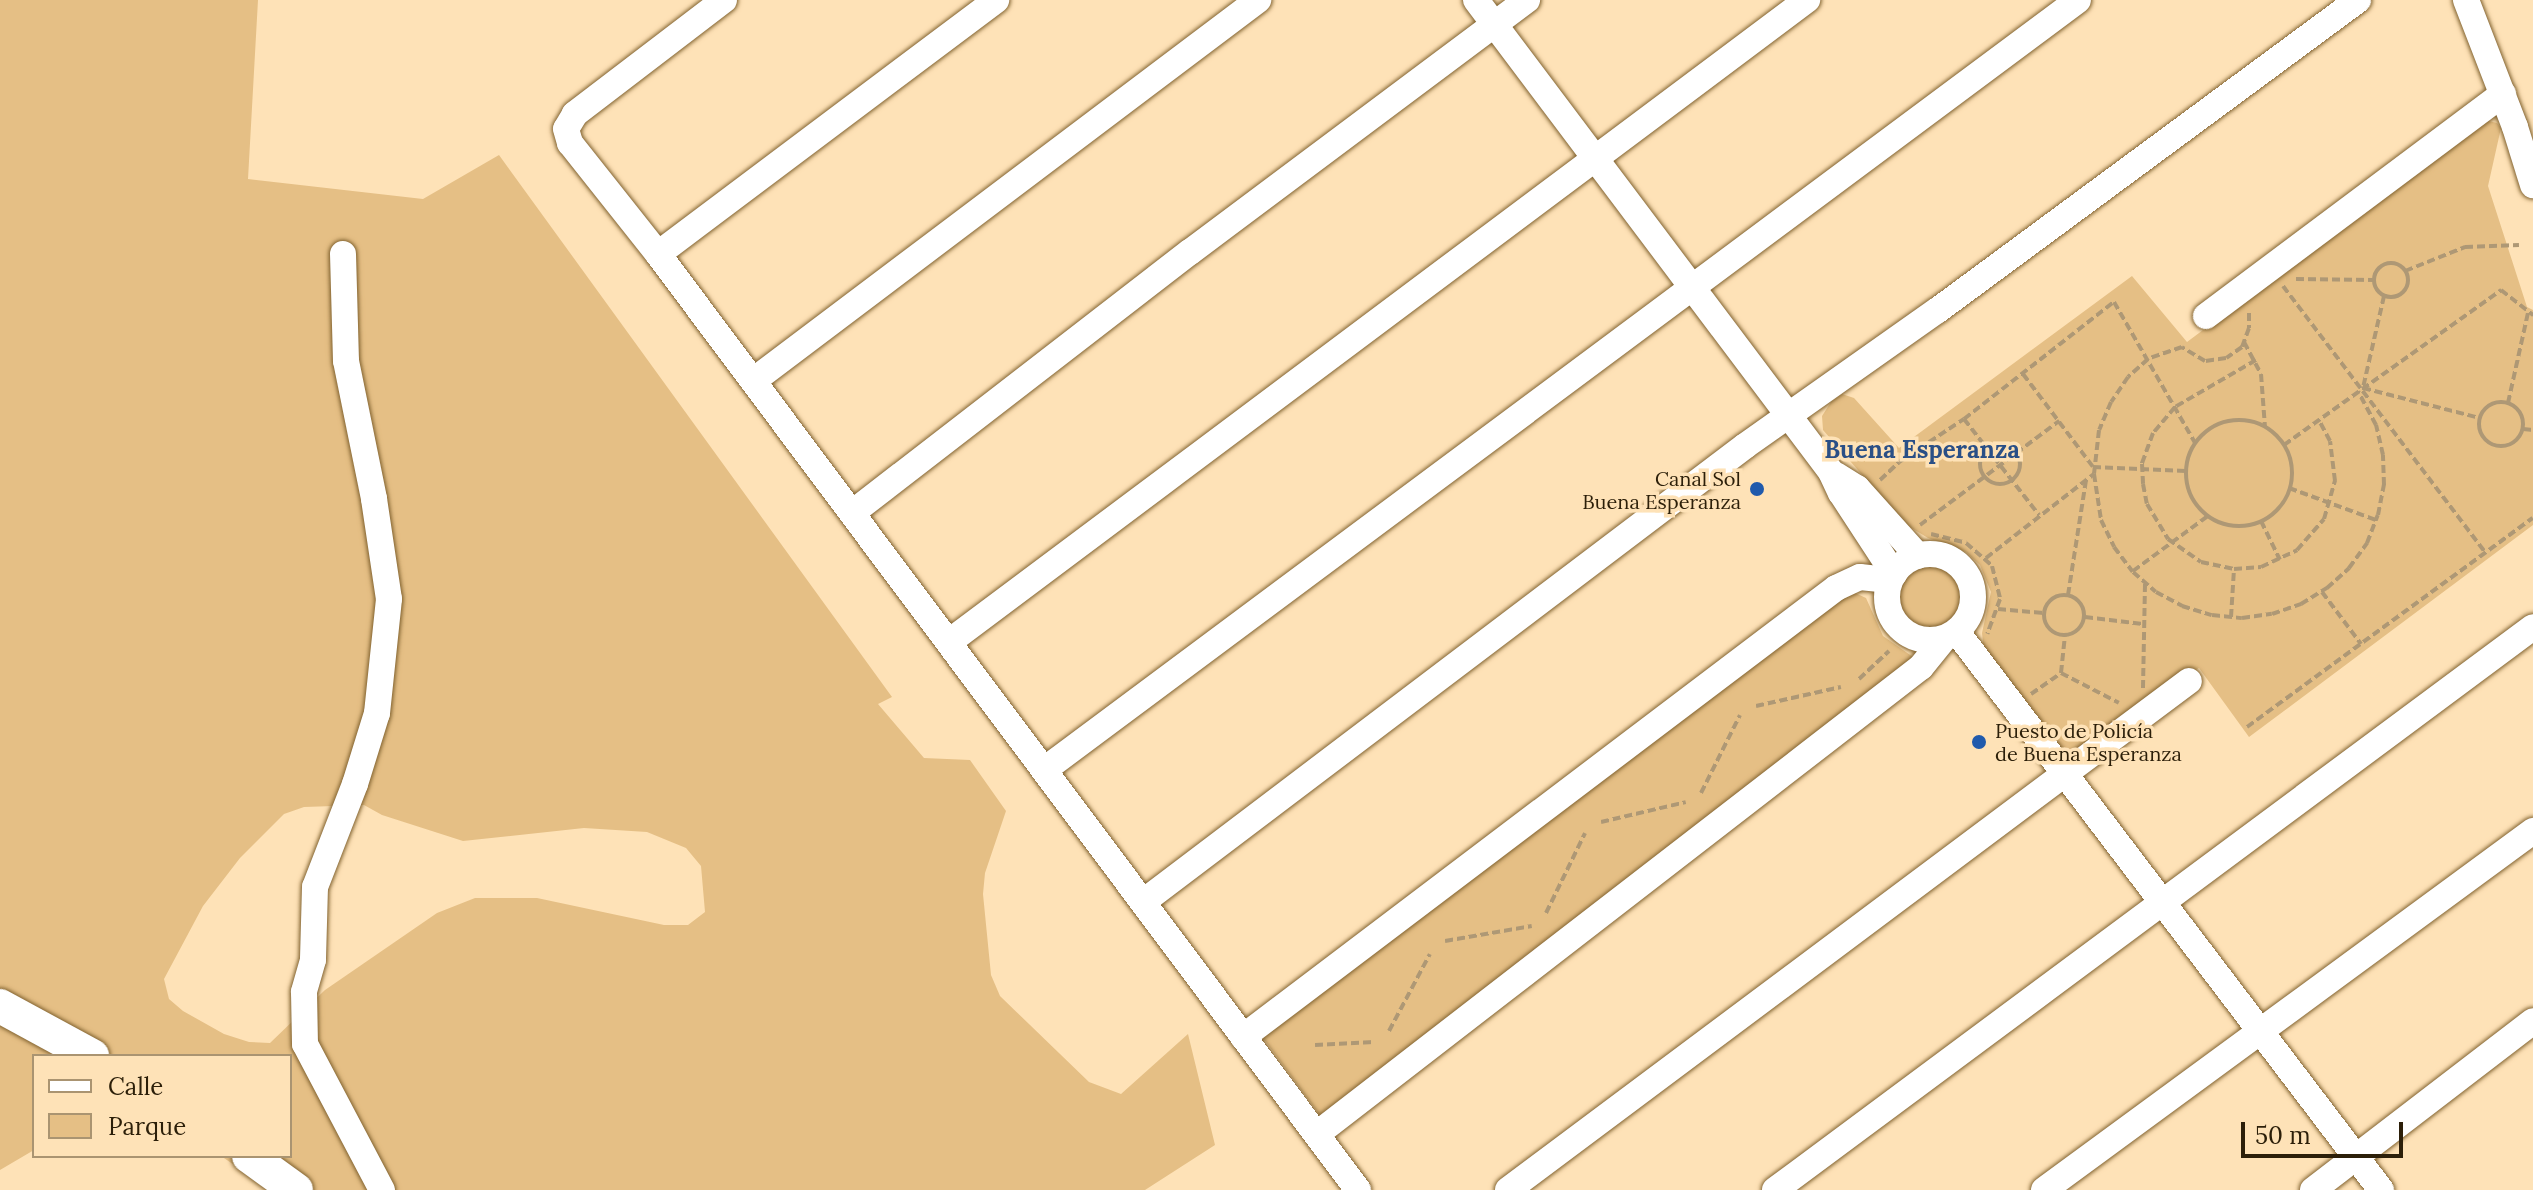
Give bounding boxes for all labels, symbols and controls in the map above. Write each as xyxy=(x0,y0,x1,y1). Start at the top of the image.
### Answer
district label: Buena Esperanza xyxy=(1824,436,2020,464)
place label: Canal Sol Buena Esperanza xyxy=(1582,466,1741,513)
marker: Canal Sol Buena Esperanza xyxy=(1748,480,1766,498)
place label: Puesto de Policía de Buena Esperanza xyxy=(1995,718,2182,765)
marker: Puesto de Policía de Buena Esperanza xyxy=(1970,733,1988,751)
legend xyxy=(32,1054,292,1158)
text: Calle xyxy=(108,1071,163,1102)
scale bar xyxy=(2245,1106,2407,1156)
text: Parque xyxy=(108,1111,186,1142)
text: 50 m xyxy=(2255,1120,2311,1151)

